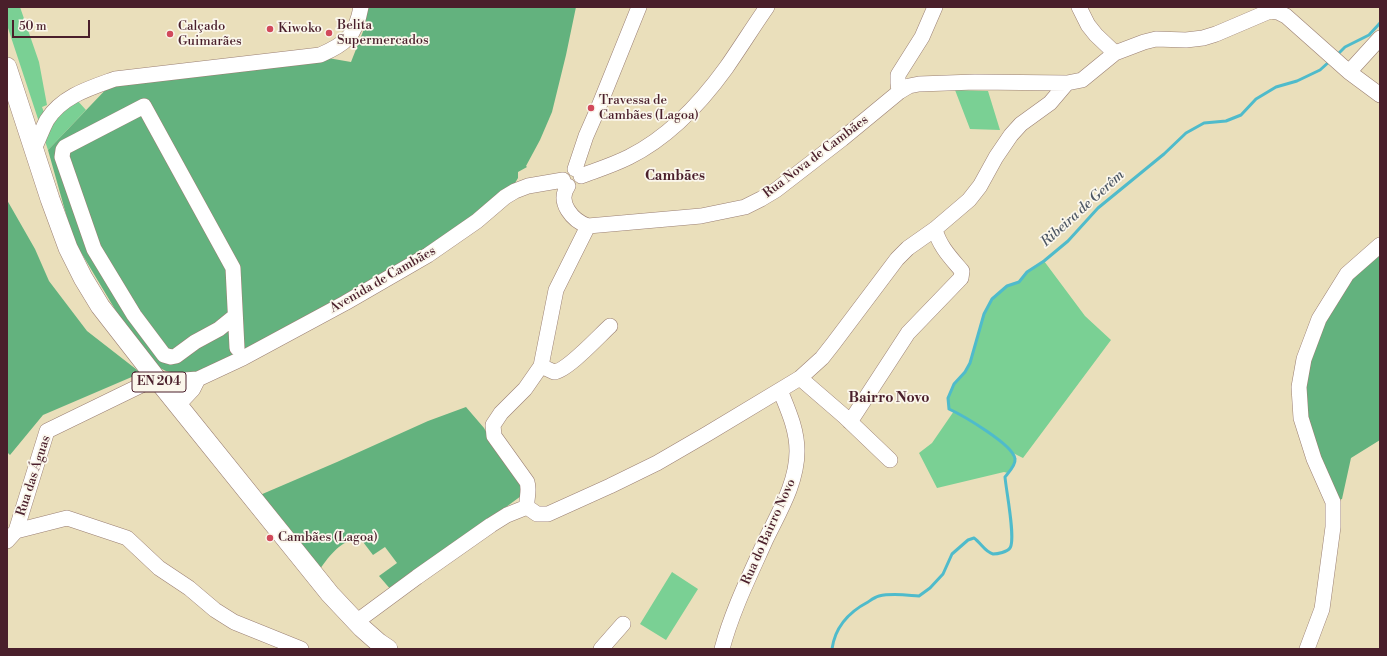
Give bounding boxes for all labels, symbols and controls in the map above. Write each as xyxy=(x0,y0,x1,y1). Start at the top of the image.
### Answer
scale bar xyxy=(14,12,92,38)
place label: Belita Supermercados xyxy=(337,18,429,49)
text: 50 m xyxy=(19,19,47,34)
place label: Calçado Guimarães xyxy=(178,19,242,50)
place label: Kiwoko xyxy=(278,21,322,37)
marker: Kiwoko xyxy=(265,24,275,34)
marker: Belita Supermercados xyxy=(324,28,334,38)
marker: Calçado Guimarães xyxy=(165,29,175,39)
place label: Travessa de Cambães (Lagoa) xyxy=(599,93,699,124)
marker: Travessa de Cambães (Lagoa) xyxy=(586,103,596,113)
street label: Rua Nova de Cambães xyxy=(760,112,872,202)
water label: Ribeira de Gerêm xyxy=(1038,167,1128,251)
district label: Cambães xyxy=(645,169,705,185)
street label: Avenida de Cambães xyxy=(327,243,439,317)
road number: EN 204 xyxy=(132,372,186,392)
district label: Bairro Novo xyxy=(848,391,930,407)
street label: Rua das Águas xyxy=(14,434,54,518)
street label: Rua do Bairro Novo xyxy=(739,477,799,587)
place label: Cambães (Lagoa) xyxy=(278,530,378,546)
marker: Cambães (Lagoa) xyxy=(265,533,275,543)

